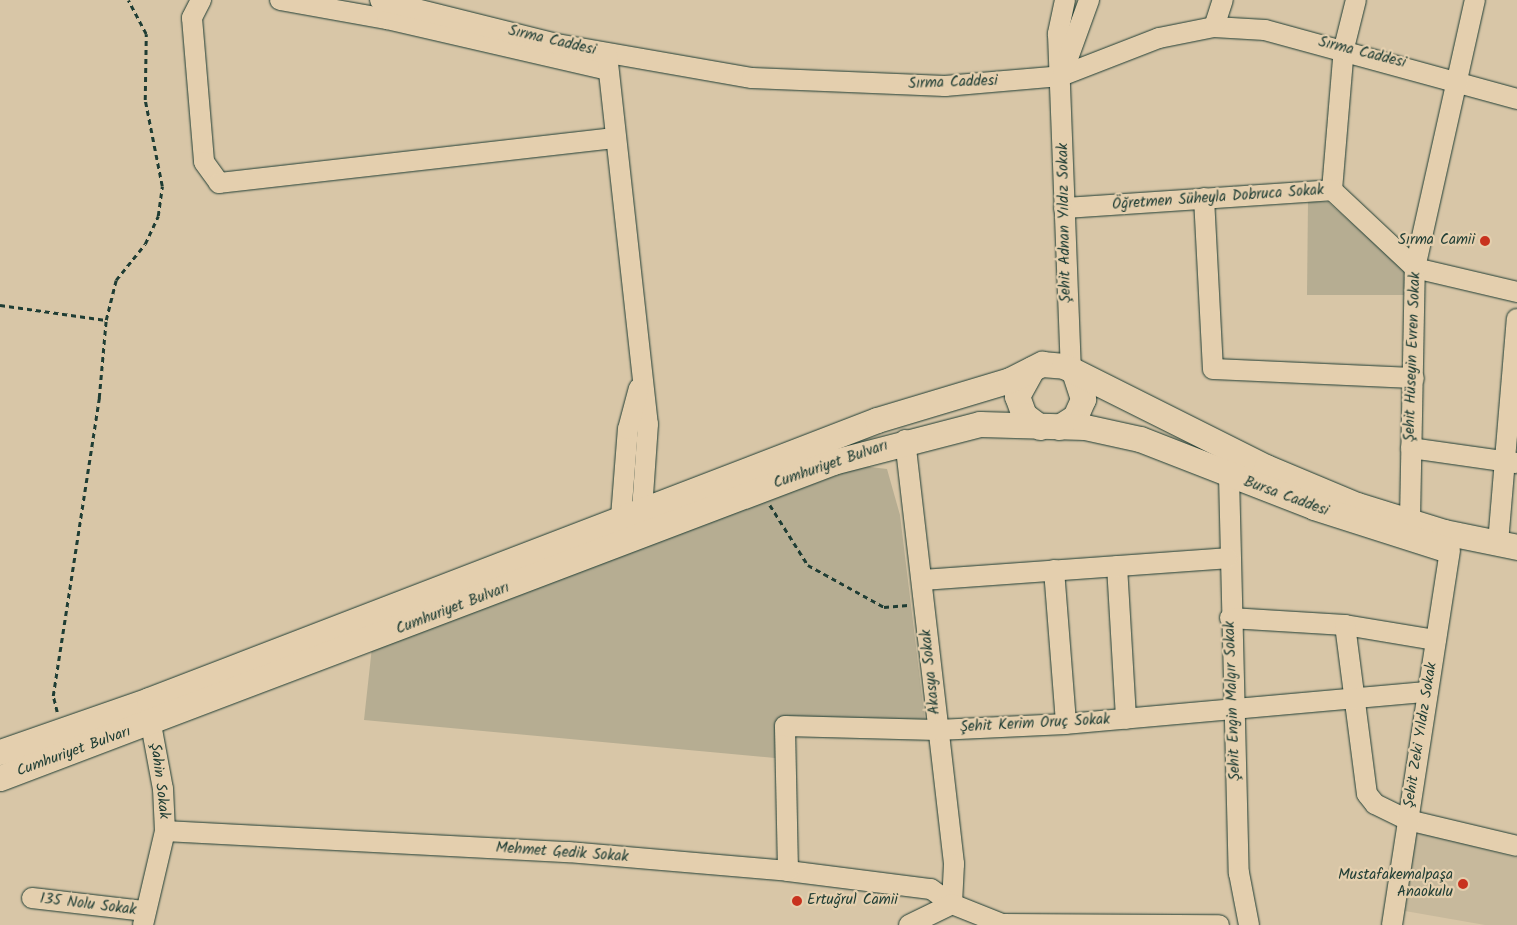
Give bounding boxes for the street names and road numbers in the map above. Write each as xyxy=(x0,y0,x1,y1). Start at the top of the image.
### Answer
street label: Sırma Caddesi xyxy=(506,22,598,60)
street label: Sırma Caddesi xyxy=(1316,33,1408,73)
street label: Sırma Caddesi xyxy=(908,72,998,94)
street label: Şehit Adnan Yıldız Sokak xyxy=(1055,143,1075,303)
street label: Öğretmen Süheyla Dobruca Sokak xyxy=(1111,182,1325,214)
street label: Şehit Hüseyin Evren Sokak xyxy=(1401,272,1425,442)
street label: Cumhuriyet Bulvarı xyxy=(771,437,891,493)
street label: Bursa Caddesi xyxy=(1241,473,1331,521)
street label: Cumhuriyet Bulvarı xyxy=(394,579,512,639)
street label: Şehit Engin Malgır Sokak xyxy=(1221,621,1245,781)
street label: Akasya Sokak xyxy=(918,629,944,715)
street label: Şehit Zeki Yıldız Sokak xyxy=(1401,661,1441,809)
street label: Şehit Kerim Oruç Sokak xyxy=(959,711,1111,737)
street label: Cumhuriyet Bulvarı xyxy=(14,723,134,781)
street label: Şahin Sokak xyxy=(145,742,173,820)
street label: Mehmet Gedik Sokak xyxy=(495,839,629,867)
street label: 135 Nolu Sokak xyxy=(39,890,137,920)

